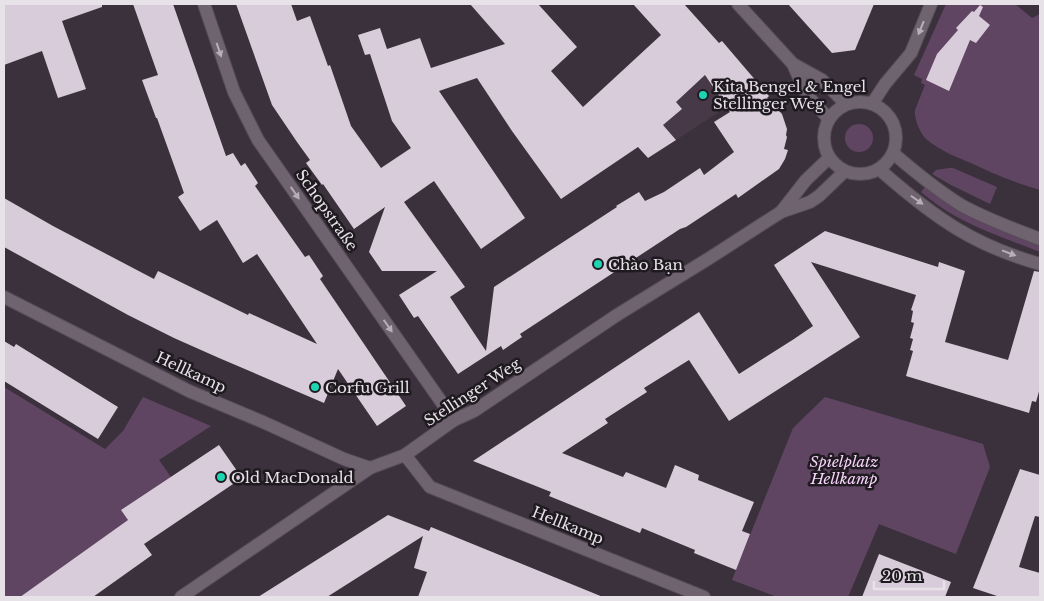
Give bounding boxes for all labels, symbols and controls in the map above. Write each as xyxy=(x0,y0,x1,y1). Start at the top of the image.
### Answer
one-way arrow xyxy=(917,21,924,36)
one-way arrow xyxy=(216,43,224,58)
place label: Kita Bengel & Engel Stellinger Weg xyxy=(713,77,866,113)
marker: Kita Bengel & Engel Stellinger Weg xyxy=(697,89,709,101)
street label: Schopstraße xyxy=(292,166,362,254)
one-way arrow xyxy=(290,186,300,199)
one-way arrow xyxy=(910,195,923,205)
one-way arrow xyxy=(1002,249,1017,257)
place label: Chào Bạn xyxy=(608,255,683,274)
marker: Chào Bạn xyxy=(592,258,604,270)
one-way arrow xyxy=(383,319,393,332)
street label: Hellkamp xyxy=(153,347,229,397)
street label: Stellinger Weg xyxy=(420,353,525,430)
place label: Corfu Grill xyxy=(325,378,410,397)
marker: Corfu Grill xyxy=(309,381,321,393)
park label: Spielplatz Hellkamp xyxy=(809,452,879,488)
place label: Old MacDonald xyxy=(231,468,354,487)
marker: Old MacDonald xyxy=(215,471,227,483)
street label: Hellkamp xyxy=(529,502,607,548)
scale bar xyxy=(874,558,944,590)
text: 20 m xyxy=(882,566,922,585)

